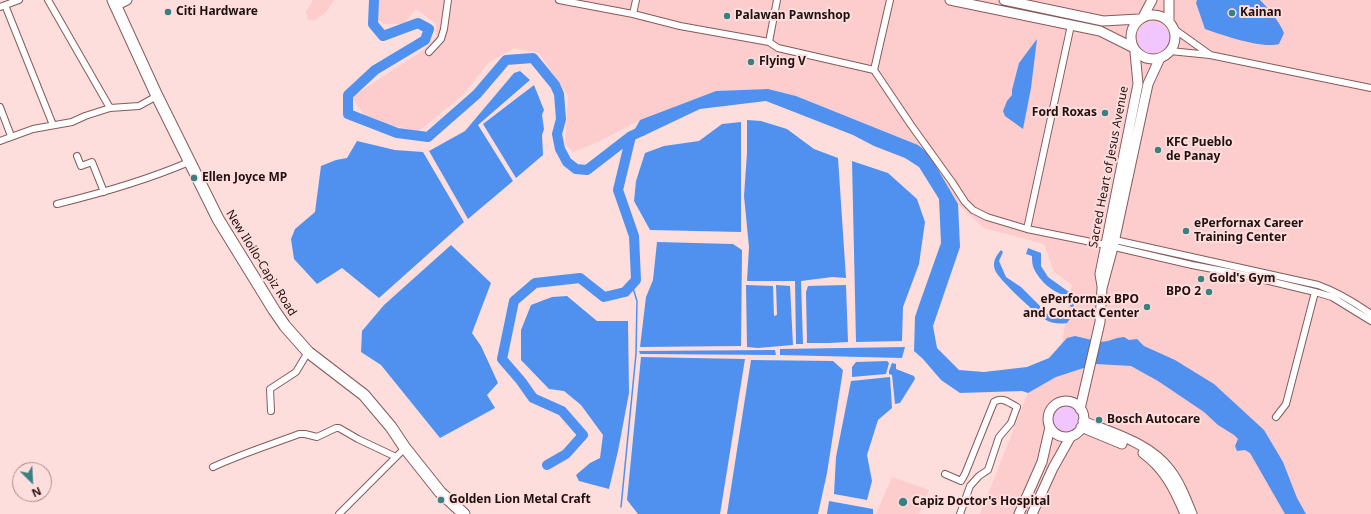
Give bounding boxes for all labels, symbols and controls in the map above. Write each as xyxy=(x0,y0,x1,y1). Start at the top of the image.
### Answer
place label: Citi Hardware xyxy=(176,5,258,19)
place label: Kainan xyxy=(1240,6,1282,20)
marker: Citi Hardware xyxy=(163,7,173,17)
marker: Kainan xyxy=(1227,8,1237,18)
place label: Palawan Pawnshop xyxy=(735,9,850,23)
marker: Palawan Pawnshop xyxy=(722,11,732,21)
place label: Flying V xyxy=(759,55,806,69)
marker: Flying V xyxy=(746,57,756,67)
street label: Sacred Heart of Jesus Avenue xyxy=(1086,85,1132,249)
place label: Ford Roxas xyxy=(1032,106,1097,120)
marker: Ford Roxas xyxy=(1100,108,1110,118)
place label: KFC Pueblo de Panay xyxy=(1166,136,1232,164)
marker: KFC Pueblo de Panay xyxy=(1153,145,1163,155)
place label: Ellen Joyce MP xyxy=(202,171,287,185)
marker: Ellen Joyce MP xyxy=(189,173,199,183)
street label: New Iloilo-Capiz Road xyxy=(222,207,300,319)
place label: ePerfornax Career Training Center xyxy=(1194,217,1303,245)
marker: ePerfornax Career Training Center xyxy=(1181,226,1191,236)
place label: Gold's Gym xyxy=(1209,272,1276,286)
marker: Gold's Gym xyxy=(1196,274,1206,284)
place label: BPO 2 xyxy=(1166,285,1201,299)
marker: BPO 2 xyxy=(1204,287,1214,297)
place label: ePerformax BPO and Contact Center xyxy=(1023,293,1139,321)
marker: ePerformax BPO and Contact Center xyxy=(1142,302,1152,312)
place label: Bosch Autocare xyxy=(1107,413,1200,427)
marker: Bosch Autocare xyxy=(1094,415,1104,425)
north arrow xyxy=(12,462,52,502)
text: N xyxy=(30,484,44,501)
place label: Golden Lion Metal Craft xyxy=(449,493,591,507)
marker: Golden Lion Metal Craft xyxy=(436,495,446,505)
place label: Capiz Doctor's Hospital xyxy=(912,495,1050,509)
marker: Capiz Doctor's Hospital xyxy=(897,496,909,508)

